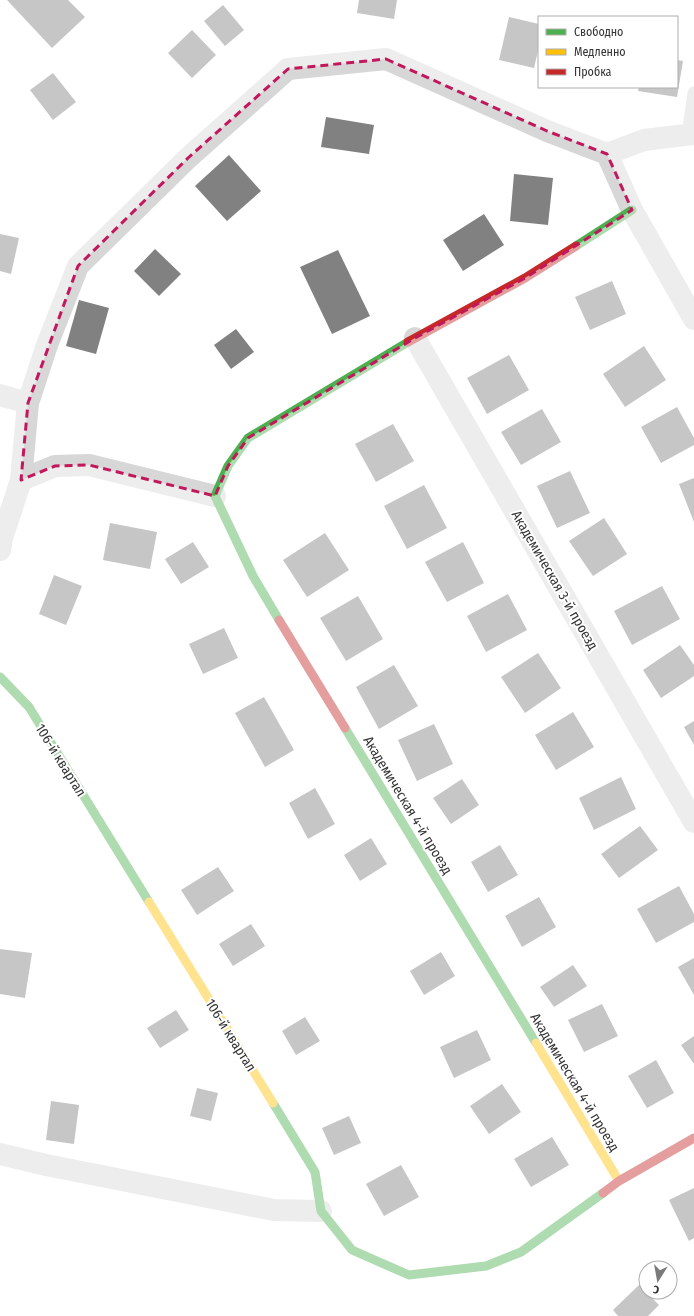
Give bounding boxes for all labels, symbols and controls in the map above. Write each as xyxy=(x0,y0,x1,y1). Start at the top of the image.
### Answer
legend xyxy=(538,16,678,88)
text: Свободно xyxy=(574,25,623,39)
text: Медленно xyxy=(574,45,626,59)
text: Пробка xyxy=(574,65,612,79)
street label: Академическая 3-й проезд xyxy=(508,508,601,653)
street label: 106-й квартал xyxy=(32,721,90,800)
street label: Академическая 4-й проезд xyxy=(359,733,456,878)
street label: 106-й квартал xyxy=(202,996,260,1075)
street label: Академическая 4-й проезд xyxy=(526,1010,623,1155)
north arrow xyxy=(638,1260,678,1300)
text: С xyxy=(652,1282,660,1296)

